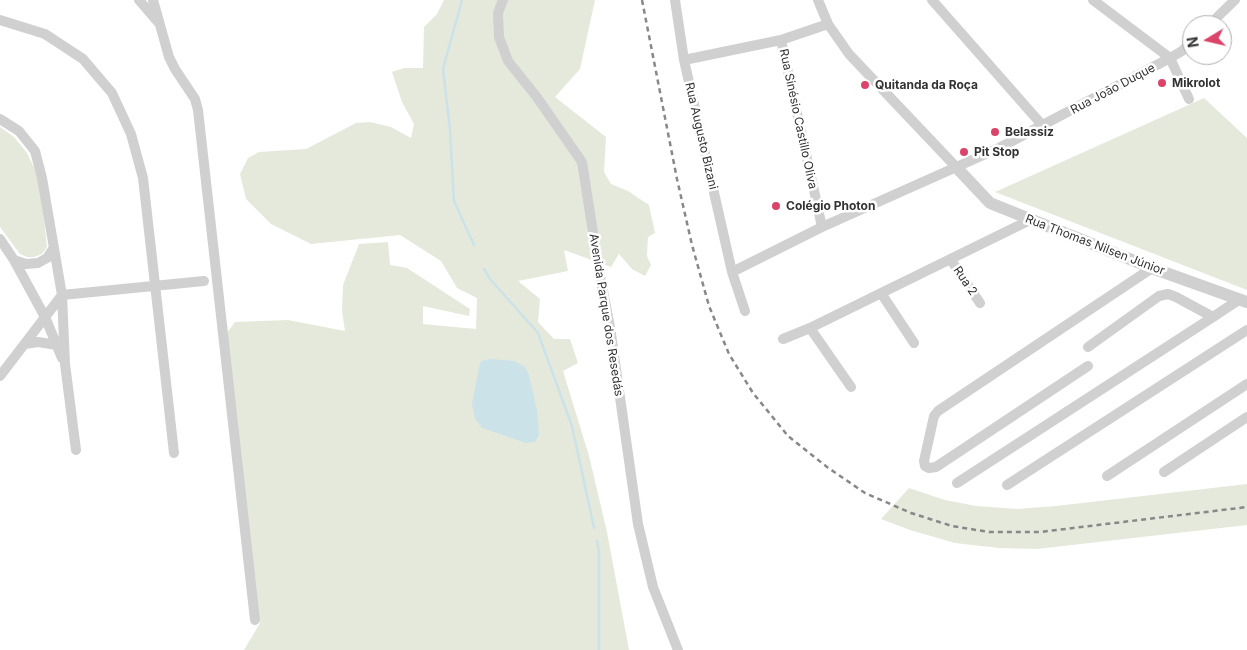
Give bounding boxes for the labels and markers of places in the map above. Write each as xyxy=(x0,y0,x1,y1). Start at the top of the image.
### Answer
place label: Mikrolot xyxy=(1172,76,1220,90)
marker: Mikrolot xyxy=(1156,77,1168,89)
place label: Quitanda da Roça xyxy=(875,78,978,92)
marker: Quitanda da Roça xyxy=(859,79,871,91)
place label: Belassiz xyxy=(1005,125,1054,139)
marker: Belassiz xyxy=(989,126,1001,138)
place label: Pit Stop xyxy=(974,145,1019,159)
marker: Pit Stop xyxy=(958,146,970,158)
place label: Colégio Photon xyxy=(786,199,875,213)
marker: Colégio Photon xyxy=(770,200,782,212)

